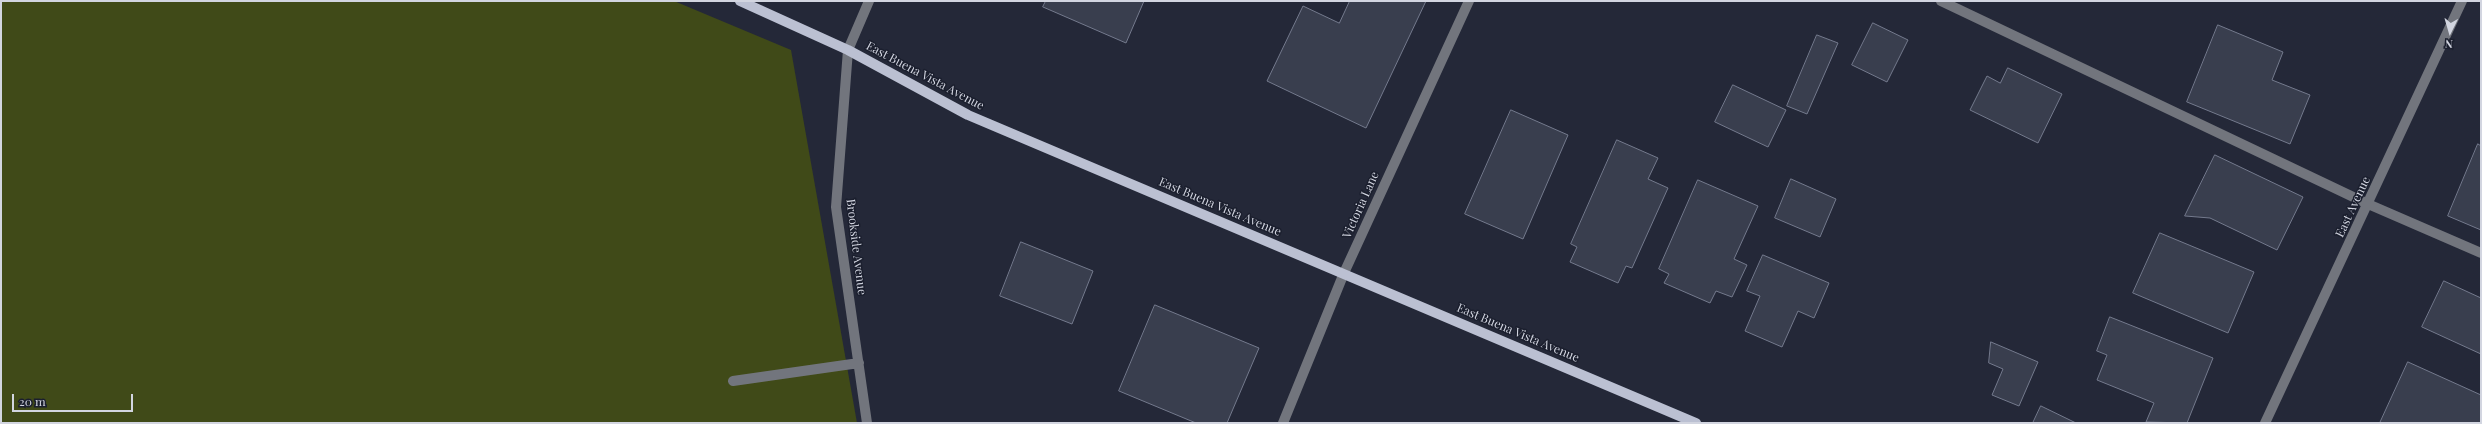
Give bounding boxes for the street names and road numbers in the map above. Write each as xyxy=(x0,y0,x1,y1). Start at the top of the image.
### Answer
street label: East Buena Vista Avenue xyxy=(864,39,986,113)
street label: Victoria Lane xyxy=(1340,169,1382,241)
street label: East Avenue xyxy=(2333,174,2373,240)
street label: East Buena Vista Avenue xyxy=(1157,175,1283,239)
street label: Brookside Avenue xyxy=(843,198,869,296)
street label: East Buena Vista Avenue xyxy=(1455,301,1581,365)

